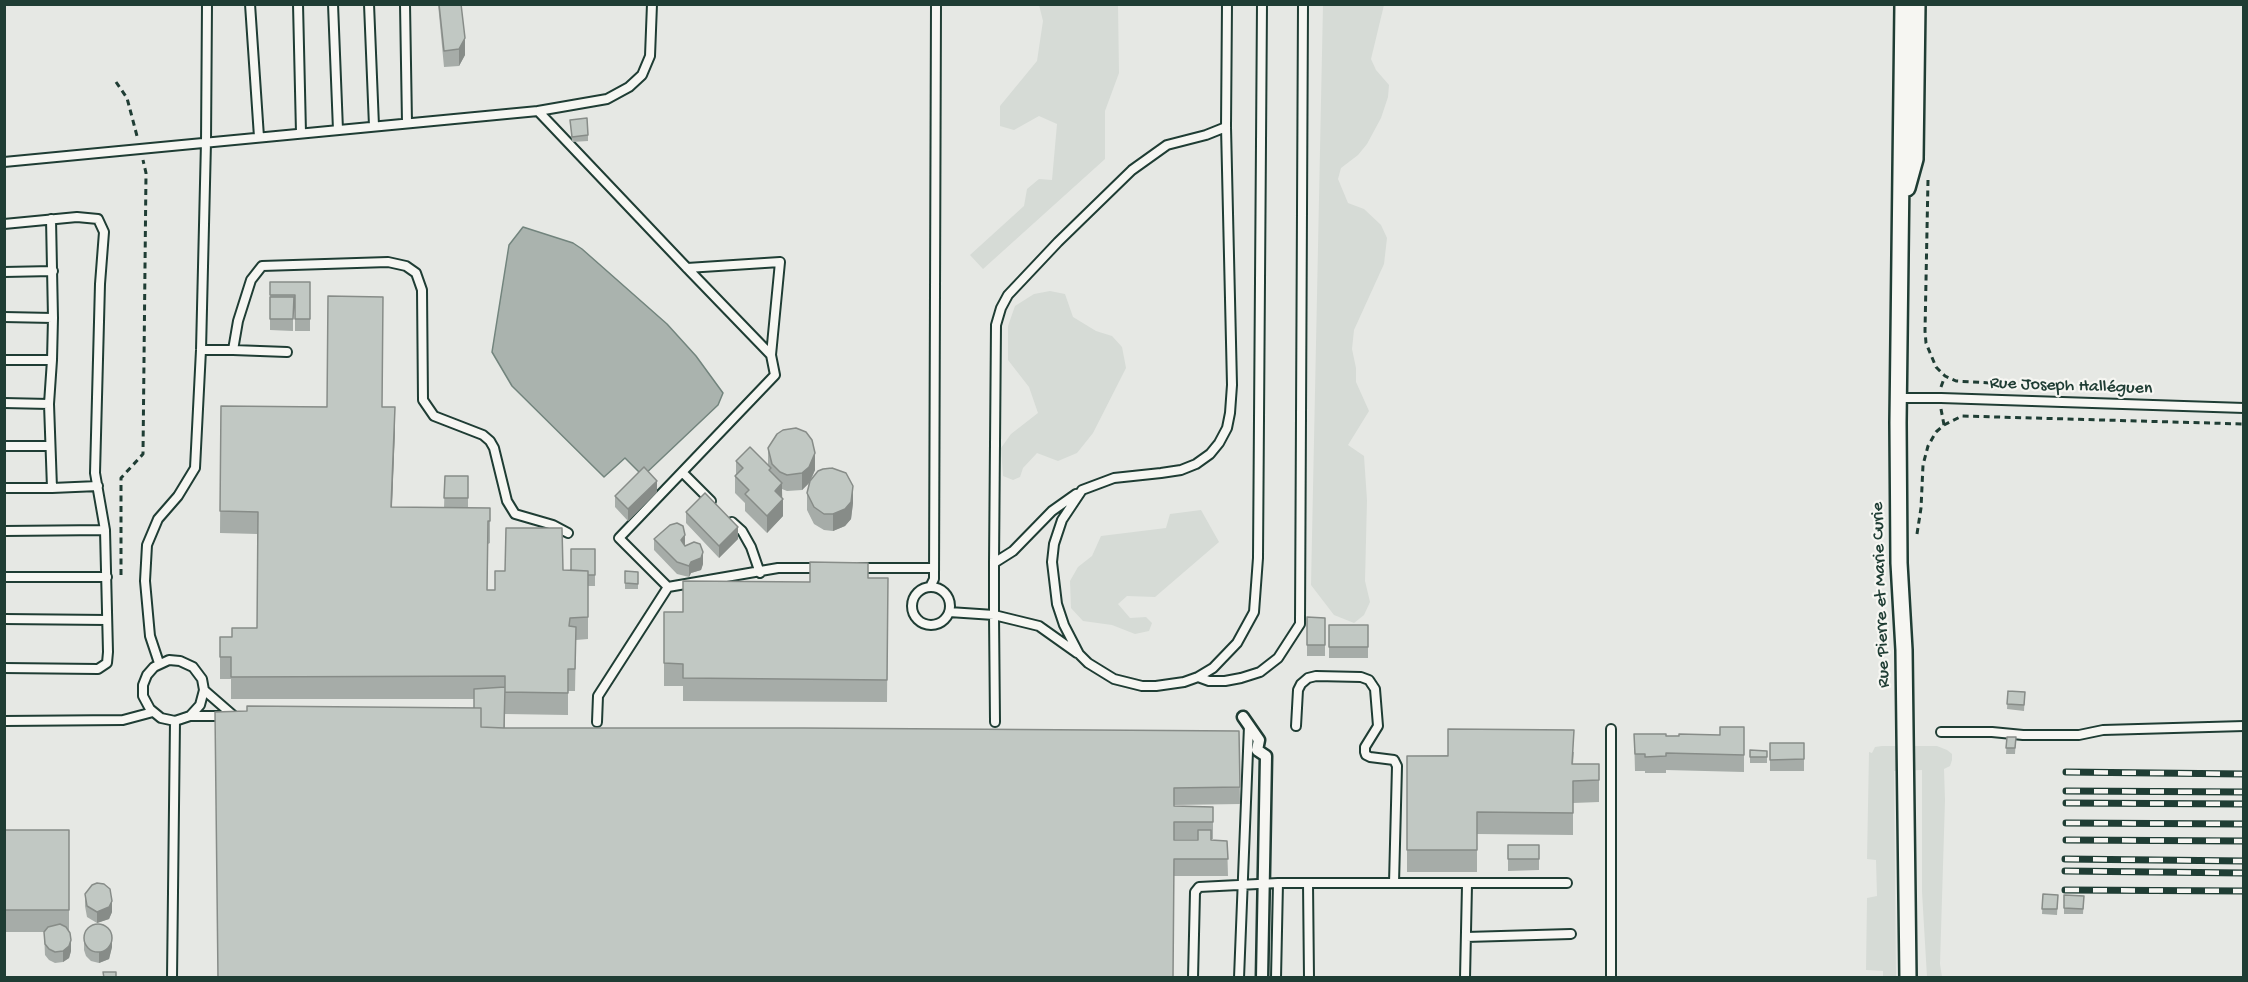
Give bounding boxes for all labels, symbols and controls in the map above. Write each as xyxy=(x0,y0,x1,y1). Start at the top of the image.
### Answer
street label: Rue Joseph Halléguen xyxy=(1989,373,2153,401)
street label: Rue Pierre et Marie Curie xyxy=(1868,502,1896,688)

